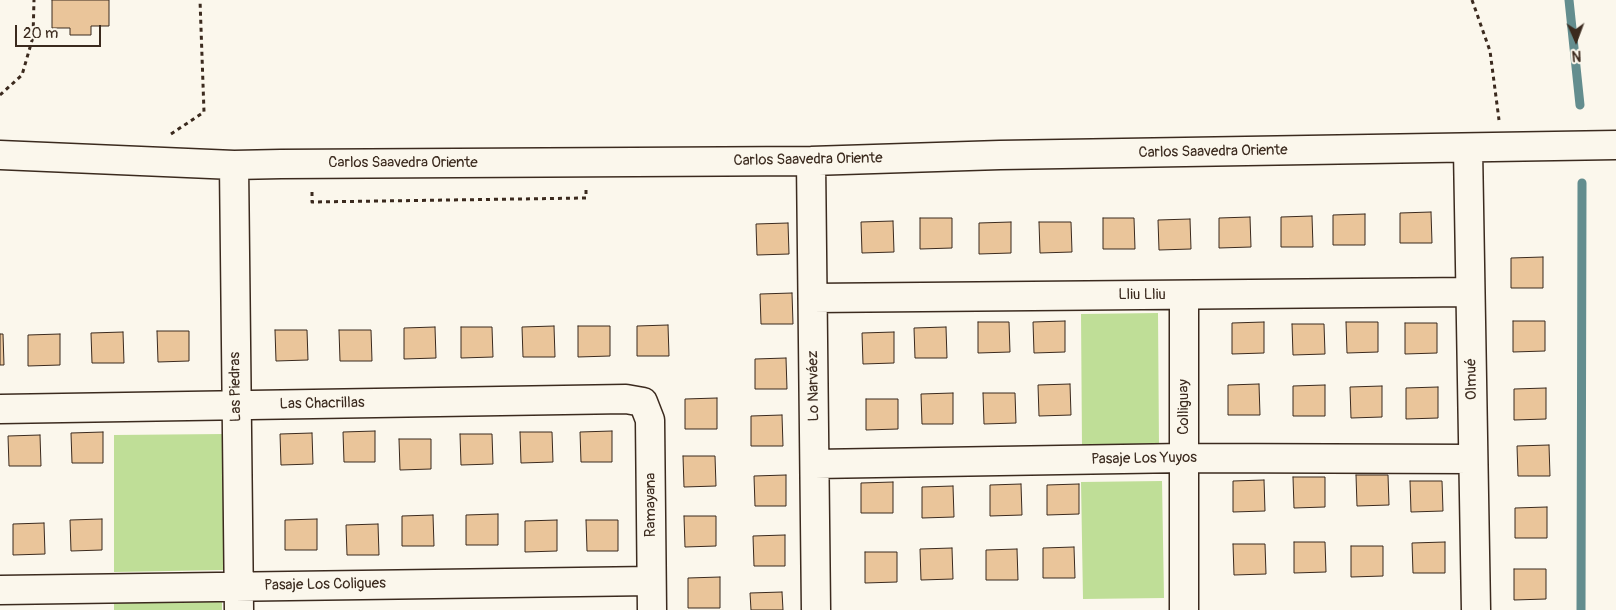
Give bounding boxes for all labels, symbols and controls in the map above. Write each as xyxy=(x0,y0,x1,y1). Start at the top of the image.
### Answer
scale bar xyxy=(18,15,104,47)
north arrow xyxy=(1551,15,1601,65)
text: 20 m xyxy=(23,24,58,43)
text: N xyxy=(1572,47,1582,64)
street label: Carlos Saavedra Oriente xyxy=(1138,142,1288,162)
street label: Carlos Saavedra Oriente xyxy=(733,150,883,170)
street label: Carlos Saavedra Oriente xyxy=(328,154,478,172)
street label: Lliu Lliu xyxy=(1118,286,1166,304)
street label: Lo Narváez xyxy=(804,350,824,422)
street label: Las Piedras xyxy=(226,352,246,422)
street label: Olmué xyxy=(1463,358,1481,400)
street label: Colliguay xyxy=(1175,379,1193,435)
street label: Las Chacrillas xyxy=(279,394,365,414)
street label: Pasaje Los Yuyos xyxy=(1091,449,1197,469)
street label: Ramayana xyxy=(642,473,660,537)
street label: Pasaje Los Coligues xyxy=(264,575,386,595)

